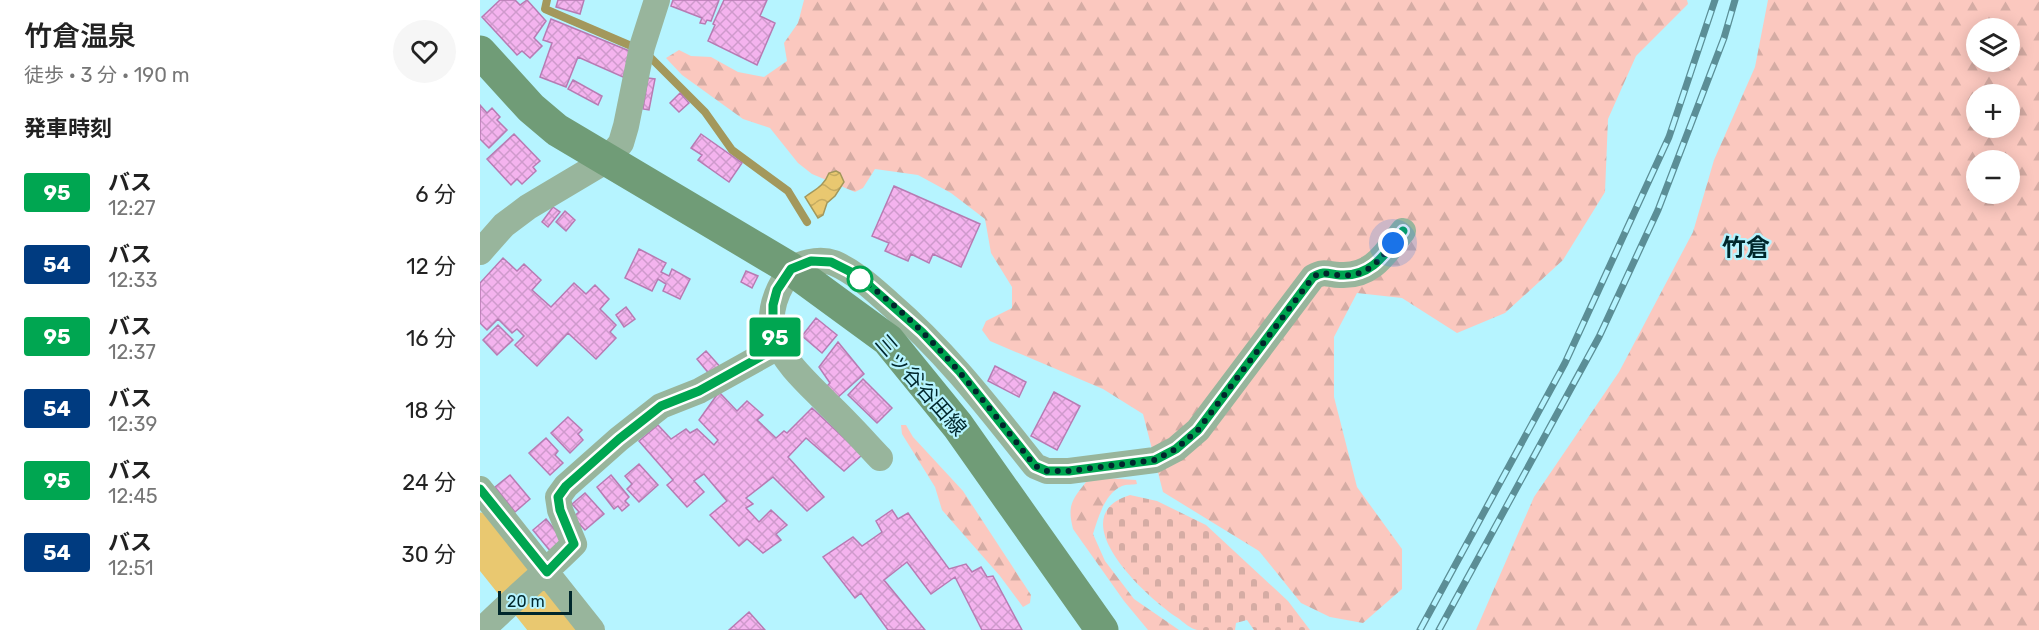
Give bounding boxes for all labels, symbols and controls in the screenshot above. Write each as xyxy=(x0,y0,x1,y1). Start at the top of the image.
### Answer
map controls xyxy=(1966,18,2020,204)
button: layers xyxy=(1966,18,2020,72)
text: 竹倉温泉 xyxy=(24,20,136,53)
button: heart xyxy=(393,20,456,83)
text: 徒歩 · 3 分 · 190 m xyxy=(24,63,190,87)
button: + xyxy=(1966,84,2020,138)
text: 発車時刻 xyxy=(24,115,112,142)
button: − xyxy=(1966,150,2020,204)
text: バス xyxy=(108,169,152,196)
text: 95 xyxy=(43,180,71,205)
text: 6 分 xyxy=(415,181,456,208)
text: 12:27 xyxy=(108,196,155,220)
your location xyxy=(1378,228,1408,258)
district label: 竹倉 xyxy=(1722,234,1770,262)
text: バス xyxy=(108,241,152,268)
text: 54 xyxy=(43,252,71,277)
text: 12 分 xyxy=(406,253,456,280)
unlabelled marker xyxy=(847,266,873,292)
text: 12:33 xyxy=(108,268,157,292)
text: バス xyxy=(108,313,152,340)
line badge: 95 xyxy=(748,318,802,356)
text: 95 xyxy=(43,324,71,349)
text: 16 分 xyxy=(406,325,456,352)
text: 95 xyxy=(761,325,789,350)
street label: 三ッ谷谷田線 xyxy=(870,329,972,441)
text: 12:37 xyxy=(108,340,156,364)
text: バス xyxy=(108,385,152,412)
text: 54 xyxy=(43,396,71,421)
text: 18 分 xyxy=(405,397,456,424)
text: 12:39 xyxy=(108,412,157,436)
text: バス xyxy=(108,457,152,484)
text: 95 xyxy=(43,468,71,493)
text: 24 分 xyxy=(402,469,456,496)
text: 12:45 xyxy=(108,484,158,508)
text: バス xyxy=(108,529,152,556)
text: 54 xyxy=(43,540,71,565)
text: 30 分 xyxy=(401,541,456,568)
text: 12:51 xyxy=(108,556,154,580)
scale bar xyxy=(498,588,572,616)
text: 20 m xyxy=(507,592,545,611)

